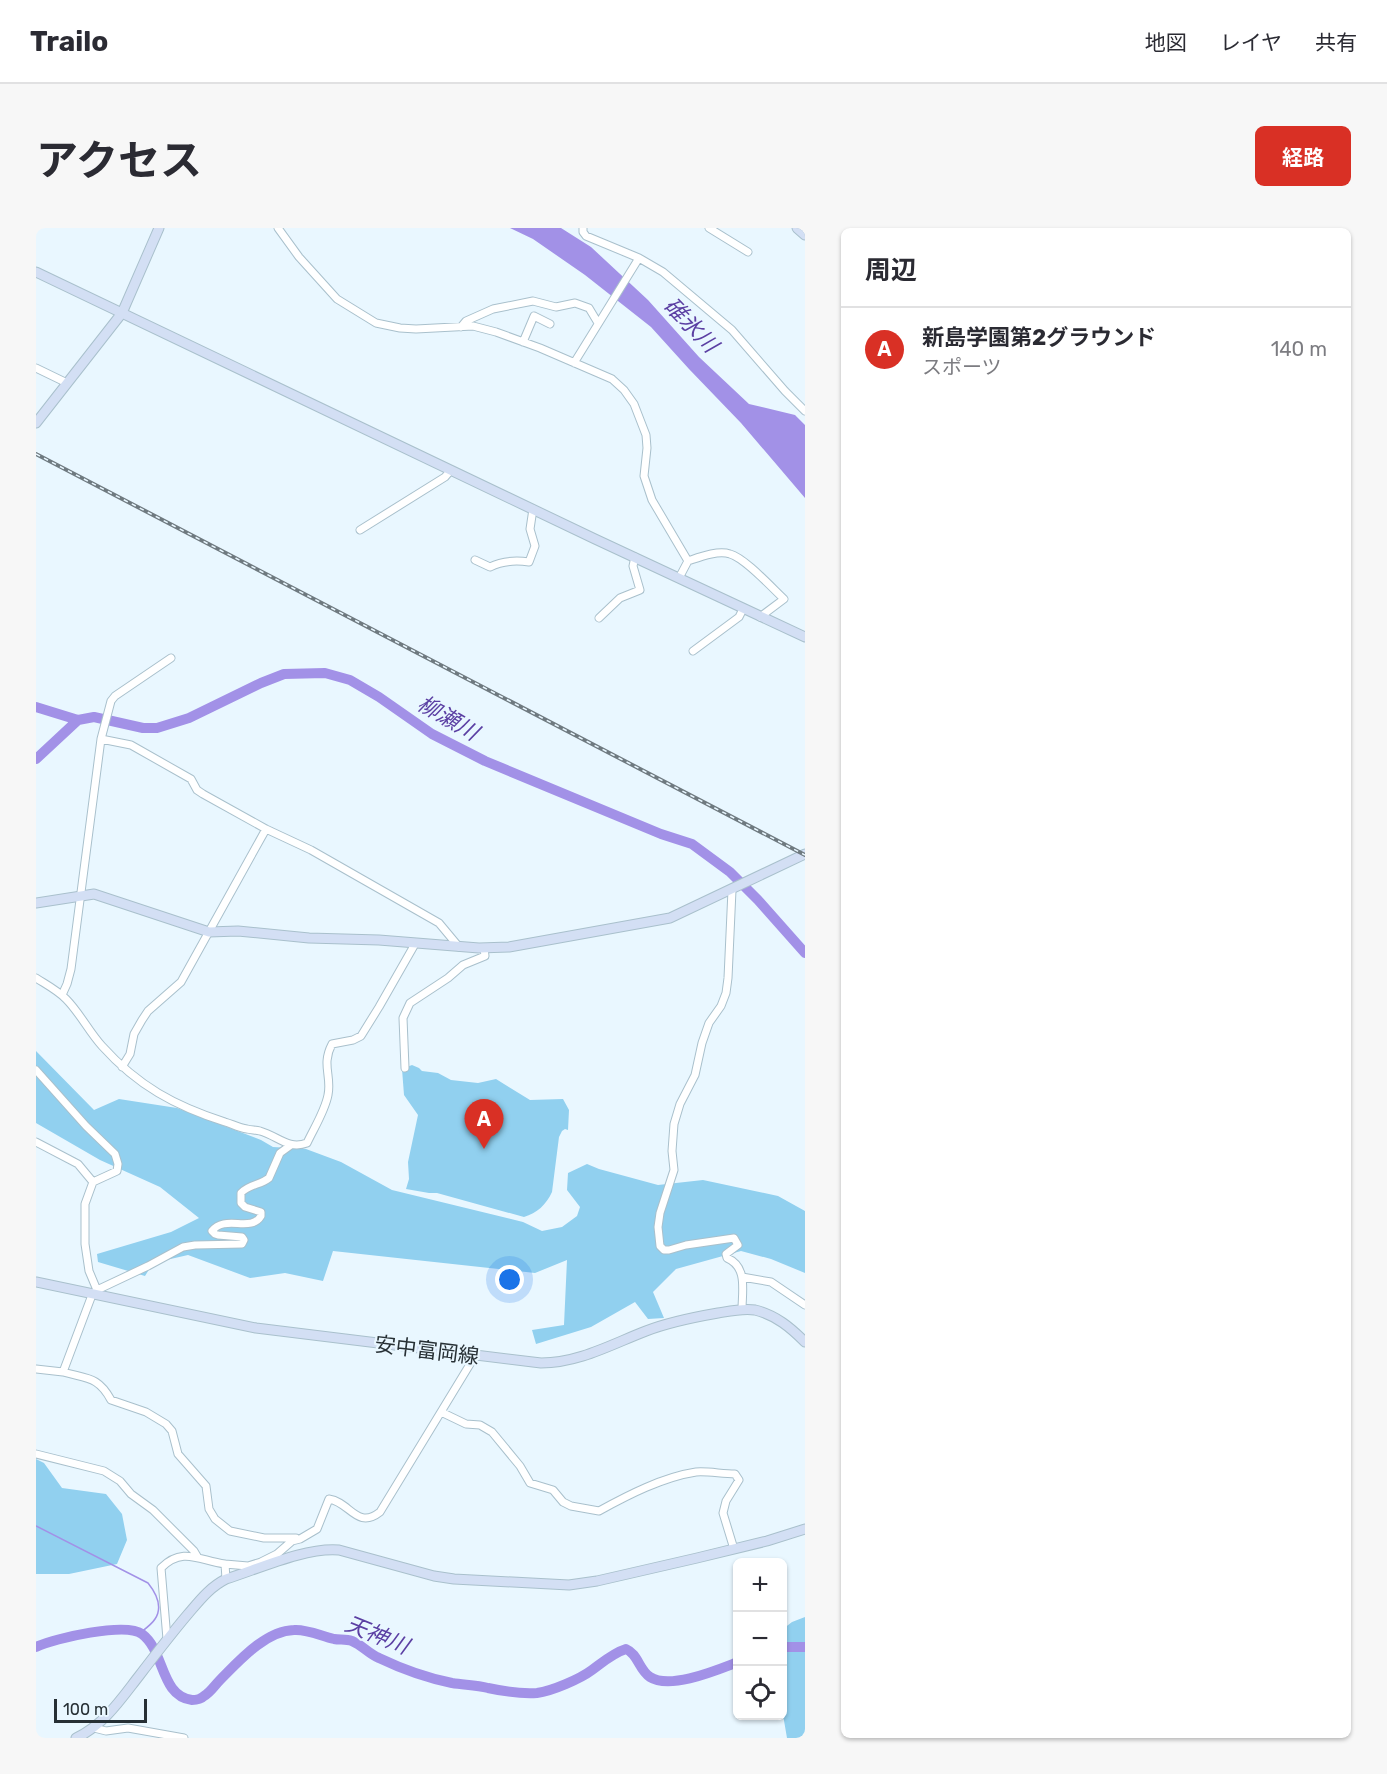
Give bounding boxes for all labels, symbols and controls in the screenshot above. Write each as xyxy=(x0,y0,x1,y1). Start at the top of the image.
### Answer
text: Trailo xyxy=(30,25,108,58)
text: 地図 xyxy=(1145,30,1187,55)
text: レイヤ xyxy=(1220,30,1282,55)
text: 共有 xyxy=(1315,30,1357,55)
button: 経路 xyxy=(1255,126,1351,186)
text: アクセス xyxy=(36,136,202,186)
text: 周辺 xyxy=(865,255,917,286)
water label: 碓氷川 xyxy=(658,292,725,360)
text: 新島学園第2グラウンド xyxy=(922,324,1156,351)
text: A xyxy=(877,337,892,361)
text: 140 m xyxy=(1271,337,1327,361)
text: スポーツ xyxy=(922,355,1002,379)
water label: 柳瀬川 xyxy=(413,690,485,747)
pin: A xyxy=(464,1100,504,1149)
your location xyxy=(495,1265,524,1294)
street label: 安中富岡線 xyxy=(373,1331,481,1369)
map controls xyxy=(733,1558,787,1720)
button: + xyxy=(733,1558,787,1612)
water label: 天神川 xyxy=(341,1610,415,1661)
button: − xyxy=(733,1612,787,1666)
button: locate xyxy=(733,1666,787,1720)
scale bar xyxy=(54,1696,147,1724)
text: 100 m xyxy=(63,1700,108,1719)

